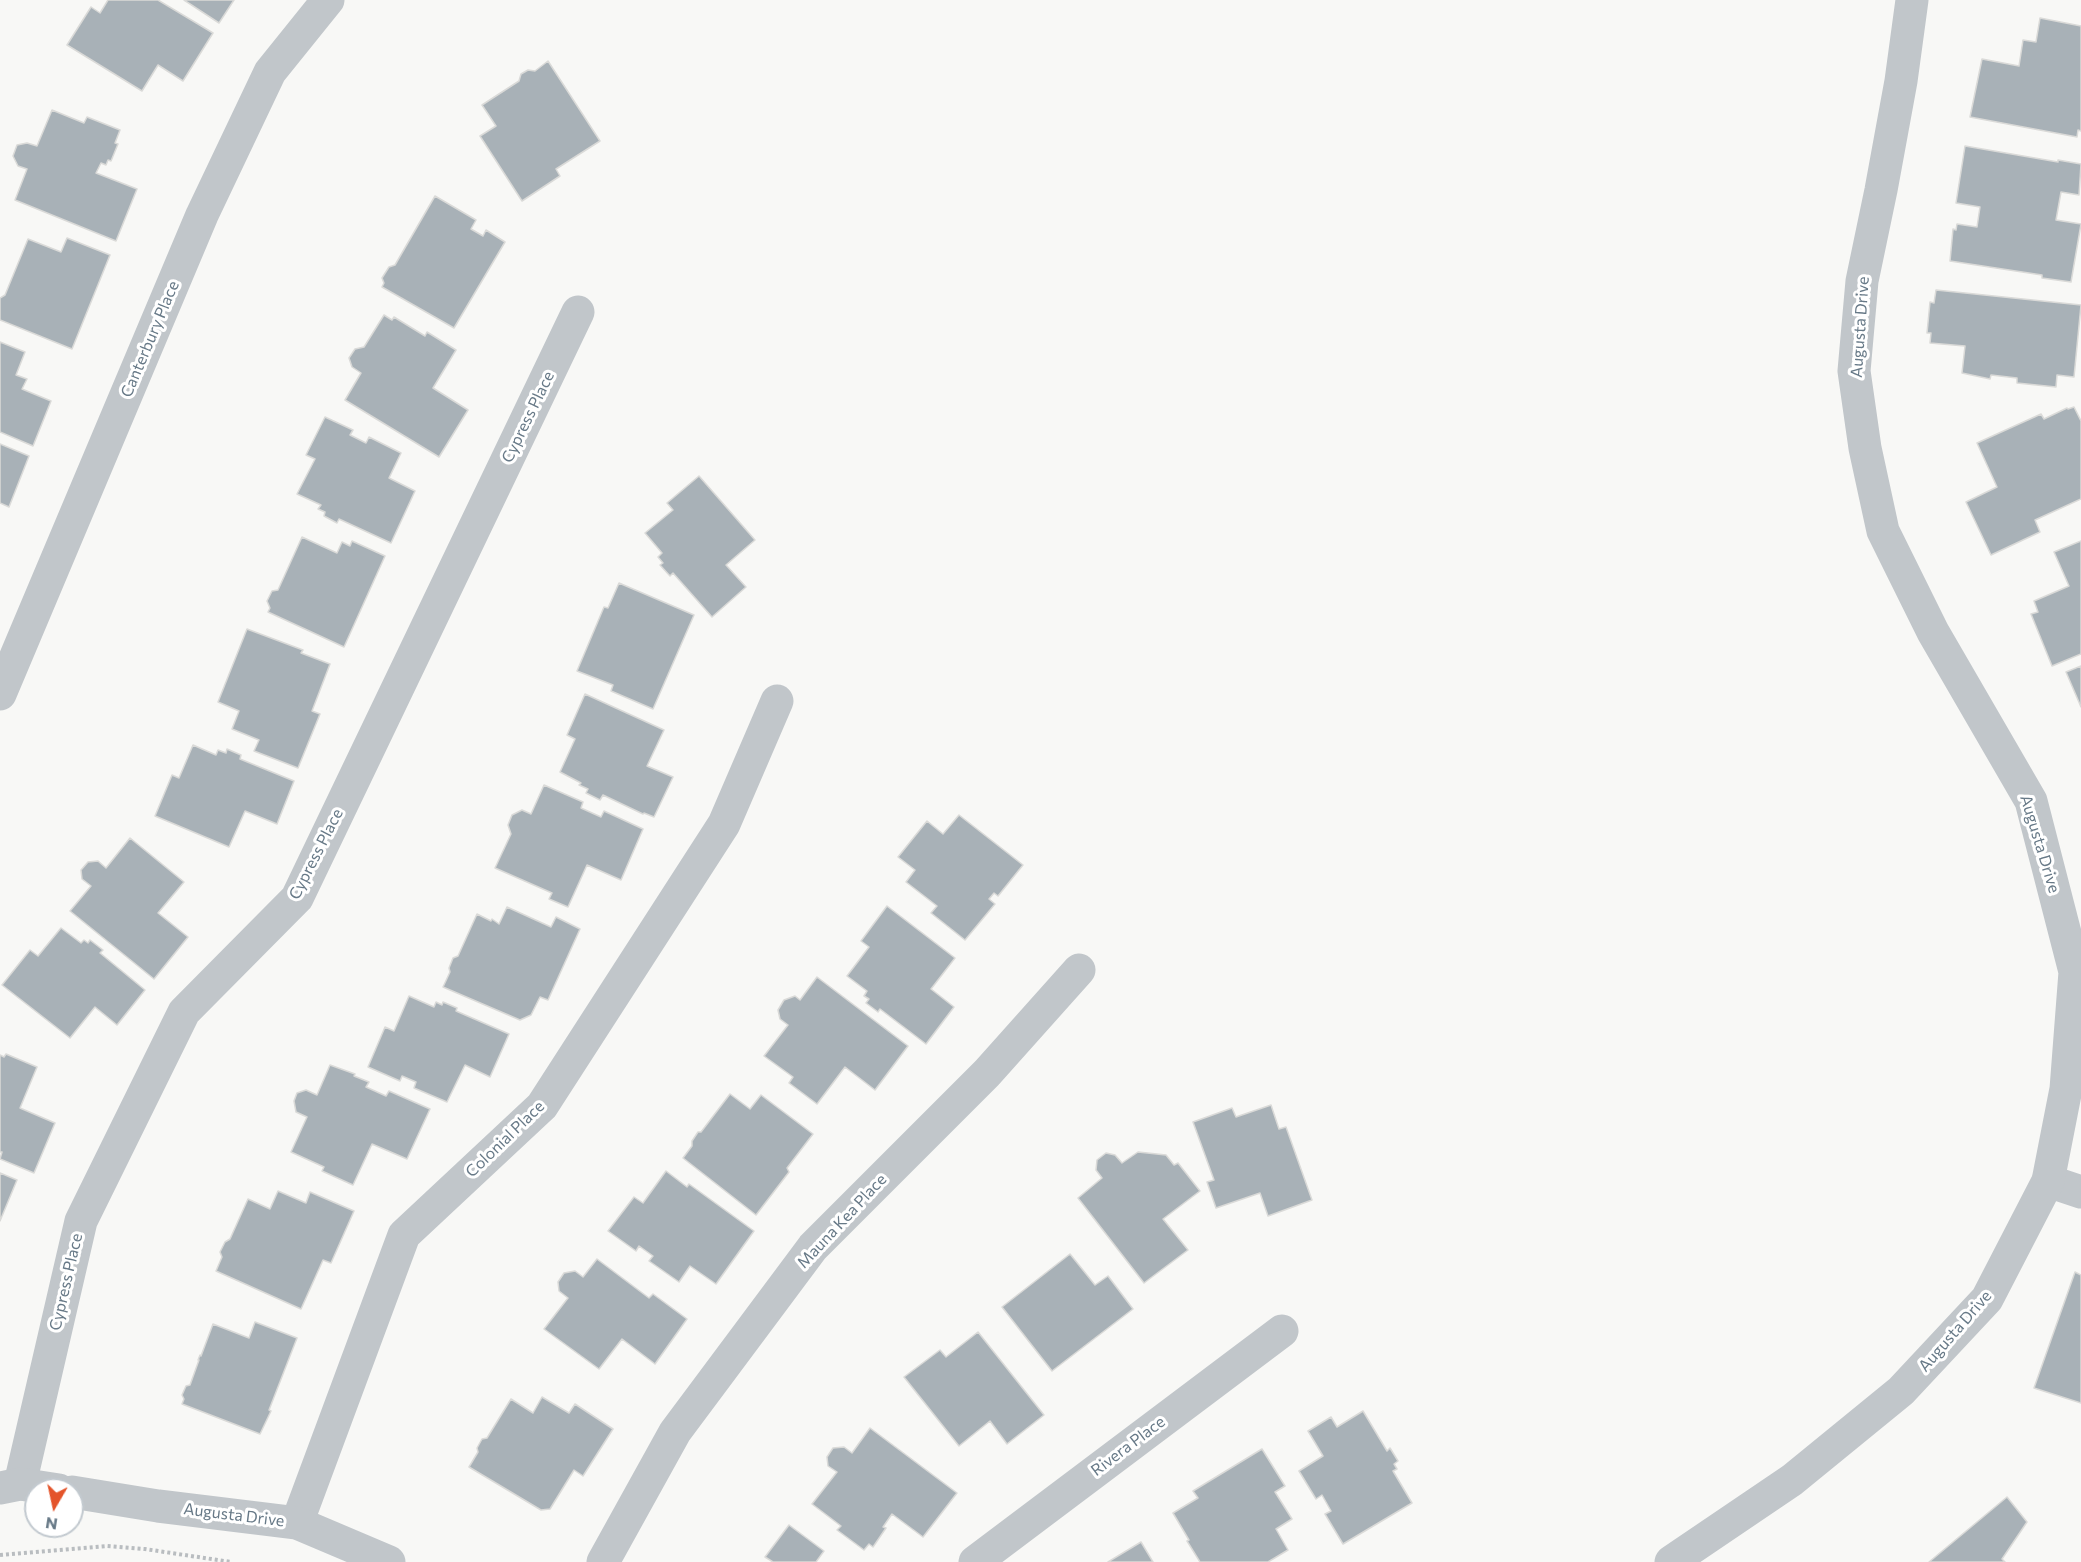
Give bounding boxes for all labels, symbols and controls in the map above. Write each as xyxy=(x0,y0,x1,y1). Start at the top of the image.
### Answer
street label: Augusta Drive xyxy=(1847,276,1873,378)
street label: Canterbury Place xyxy=(117,278,183,400)
street label: Cypress Place xyxy=(498,368,558,466)
street label: Augusta Drive xyxy=(2016,793,2064,895)
street label: Cypress Place xyxy=(285,805,347,903)
street label: Colonial Place xyxy=(462,1097,548,1181)
street label: Mauna Kea Place xyxy=(793,1170,891,1272)
street label: Cypress Place xyxy=(45,1231,87,1333)
street label: Augusta Drive xyxy=(1915,1286,1995,1376)
street label: Rivera Place xyxy=(1087,1412,1169,1480)
north arrow xyxy=(24,1478,84,1538)
street label: Augusta Drive xyxy=(183,1499,285,1531)
text: N xyxy=(44,1514,59,1535)

